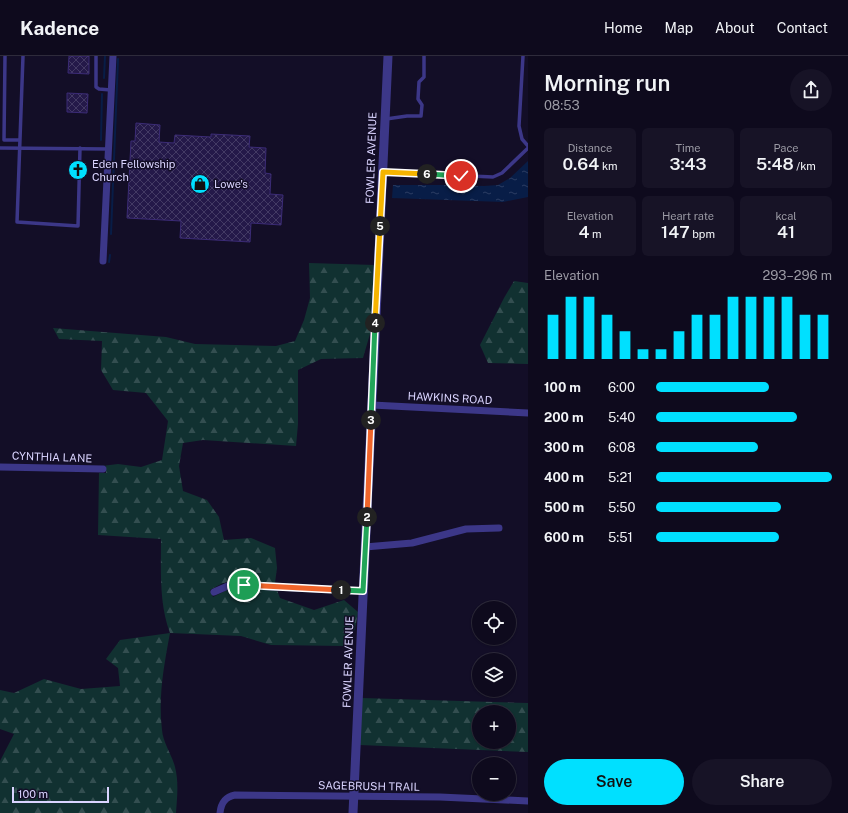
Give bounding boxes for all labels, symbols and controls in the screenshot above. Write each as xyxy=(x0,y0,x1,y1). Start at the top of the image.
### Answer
text: Kadence xyxy=(20,17,99,39)
text: Home xyxy=(604,20,643,36)
text: Map xyxy=(665,20,693,36)
text: About xyxy=(715,20,755,36)
text: Contact xyxy=(777,20,828,36)
button: share xyxy=(790,69,832,111)
text: Morning run xyxy=(544,70,670,96)
text: 08:53 xyxy=(544,98,580,113)
street label: FOWLER AVENUE xyxy=(363,112,379,204)
text: Distance xyxy=(568,142,612,154)
text: Time xyxy=(675,142,701,154)
text: Pace xyxy=(773,142,799,154)
text: 0.64 xyxy=(562,154,599,174)
text: 3:43 xyxy=(669,154,707,174)
text: 5:48 xyxy=(756,154,794,174)
place label: Eden Fellowship Church xyxy=(92,158,176,183)
church icon: Eden Fellowship Church xyxy=(67,159,89,181)
pin xyxy=(444,159,478,193)
text: km xyxy=(599,160,618,172)
text: /km xyxy=(794,160,816,172)
pin: 6 xyxy=(417,164,437,184)
icon: check xyxy=(450,165,472,187)
text: 6 xyxy=(423,168,431,180)
shop icon: Lowe's xyxy=(189,173,211,195)
place label: Lowe's xyxy=(214,178,248,190)
text: Elevation xyxy=(567,210,613,222)
text: Heart rate xyxy=(662,210,714,222)
text: kcal xyxy=(775,210,797,222)
pin: 5 xyxy=(370,216,390,236)
text: 5 xyxy=(376,220,384,232)
text: 4 xyxy=(578,222,589,242)
text: 147 xyxy=(661,222,690,242)
text: 41 xyxy=(777,222,795,242)
text: m xyxy=(589,228,602,240)
text: bpm xyxy=(690,228,715,240)
text: Elevation xyxy=(544,268,599,283)
text: 293–296 m xyxy=(763,268,832,283)
pin: 4 xyxy=(365,313,385,333)
text: 4 xyxy=(371,317,379,329)
text: 100 m xyxy=(544,380,581,395)
text: 6:00 xyxy=(608,380,635,395)
street label: HAWKINS ROAD xyxy=(407,390,493,406)
pin: 3 xyxy=(361,410,381,430)
text: 200 m xyxy=(544,410,584,425)
text: 5:40 xyxy=(608,410,635,425)
text: 3 xyxy=(367,414,375,426)
text: 300 m xyxy=(544,440,584,455)
text: 6:08 xyxy=(608,440,635,455)
street label: CYNTHIA LANE xyxy=(12,450,93,464)
text: 400 m xyxy=(544,470,584,485)
text: 5:21 xyxy=(608,470,633,485)
text: 500 m xyxy=(544,500,584,515)
text: 5:50 xyxy=(608,500,636,515)
pin: 2 xyxy=(357,507,377,527)
text: 2 xyxy=(364,511,371,523)
text: 600 m xyxy=(544,530,584,545)
text: 5:51 xyxy=(608,530,633,545)
pin xyxy=(227,568,261,602)
icon: arrive xyxy=(233,574,255,596)
pin: 1 xyxy=(331,580,351,600)
text: 1 xyxy=(339,584,343,596)
map controls xyxy=(472,601,516,801)
button: locate xyxy=(472,601,516,645)
street label: FOWLER AVENUE xyxy=(340,616,356,708)
button: layers xyxy=(472,653,516,697)
button: + xyxy=(472,705,516,749)
button: − xyxy=(472,757,516,801)
button: Save xyxy=(544,759,684,805)
button: Share xyxy=(692,759,832,805)
street label: SAGEBRUSH TRAIL xyxy=(318,779,420,793)
scale bar xyxy=(12,785,109,804)
text: 100 m xyxy=(18,788,48,800)

